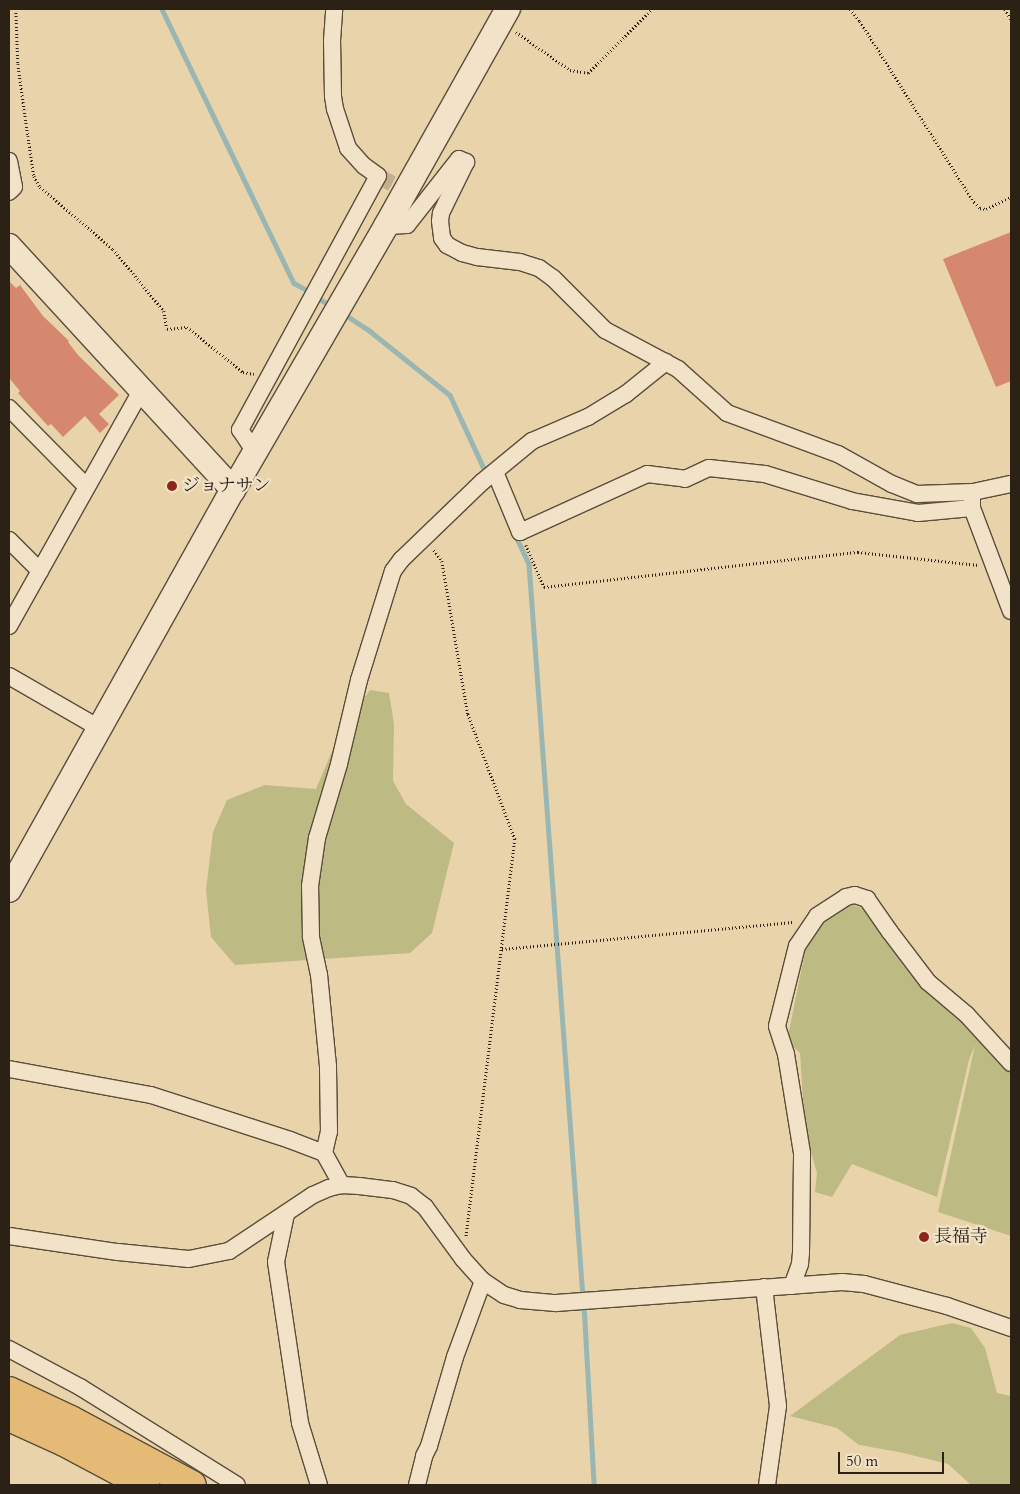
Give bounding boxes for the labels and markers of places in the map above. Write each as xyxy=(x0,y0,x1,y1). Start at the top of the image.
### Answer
place label: ジョナサン xyxy=(182,475,272,497)
marker: ジョナサン xyxy=(166,480,178,492)
place label: 長福寺 xyxy=(934,1226,988,1248)
marker: 長福寺 xyxy=(918,1231,930,1243)

